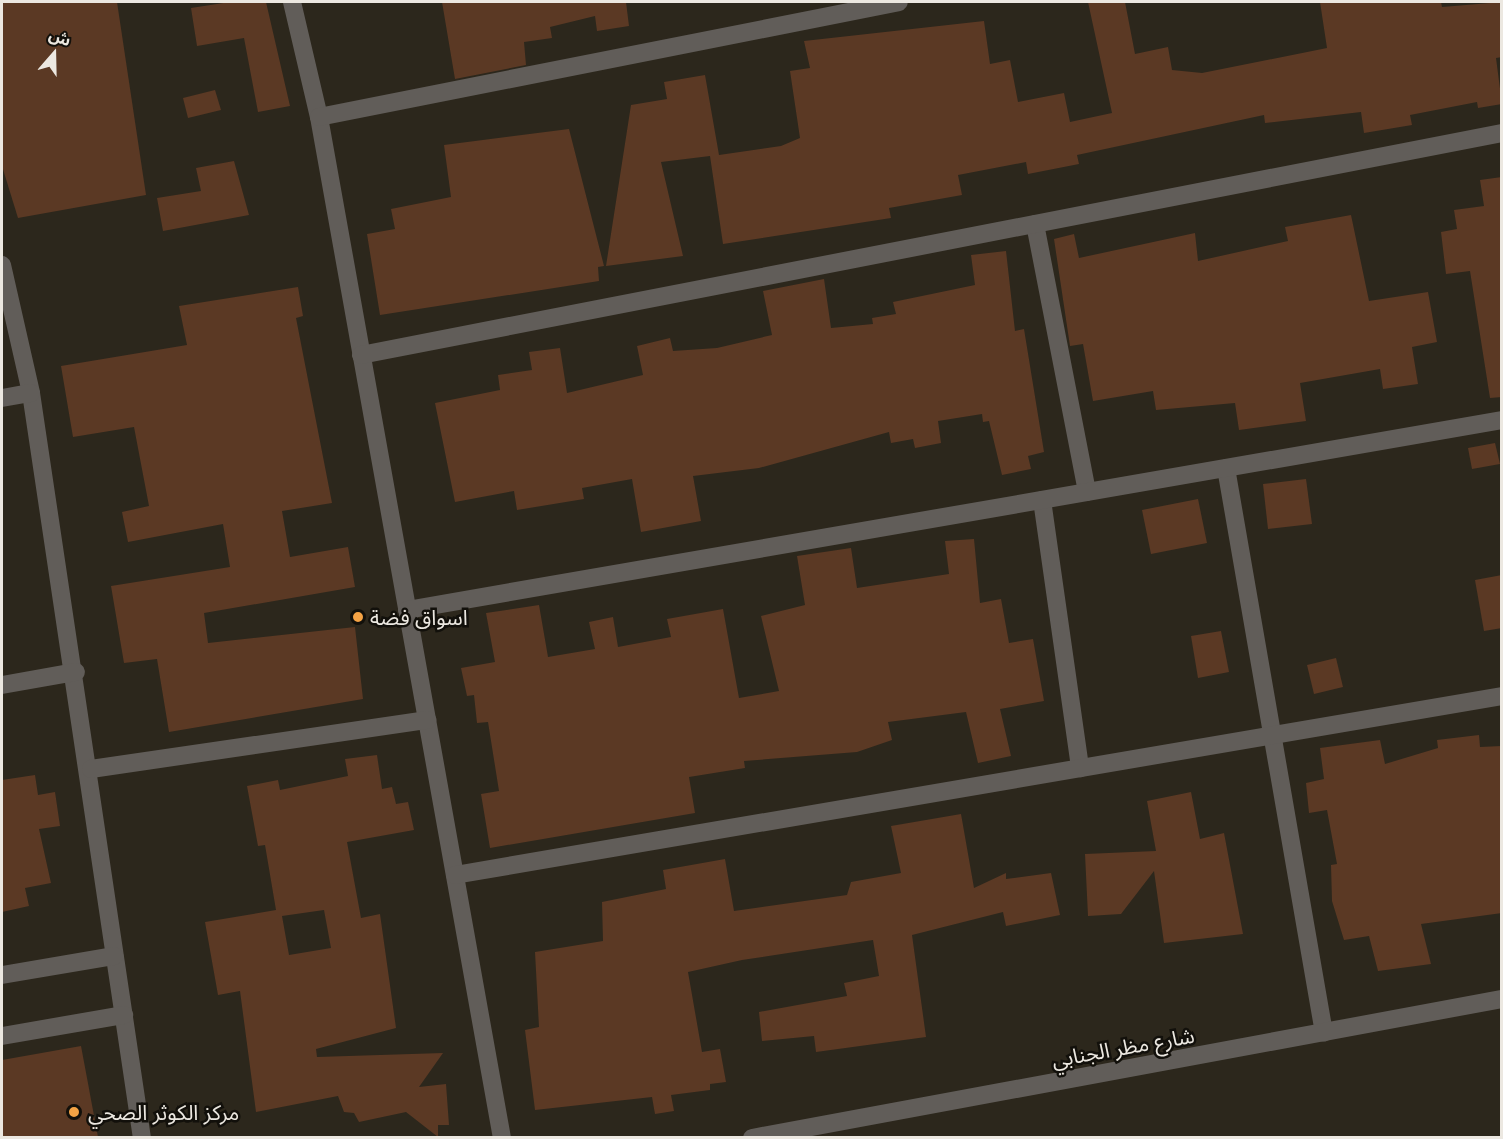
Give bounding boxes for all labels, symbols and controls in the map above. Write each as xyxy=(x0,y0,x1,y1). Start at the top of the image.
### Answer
north arrow xyxy=(24,24,84,84)
text: ش xyxy=(46,24,74,50)
place label: اسواق فضة xyxy=(370,604,468,630)
marker: اسواق فضة xyxy=(351,610,365,624)
street label: شارع مظر الجنابي xyxy=(1050,1022,1196,1072)
place label: مركز الكوثر الصحي xyxy=(88,1099,239,1125)
marker: مركز الكوثر الصحي xyxy=(65,1103,83,1121)

